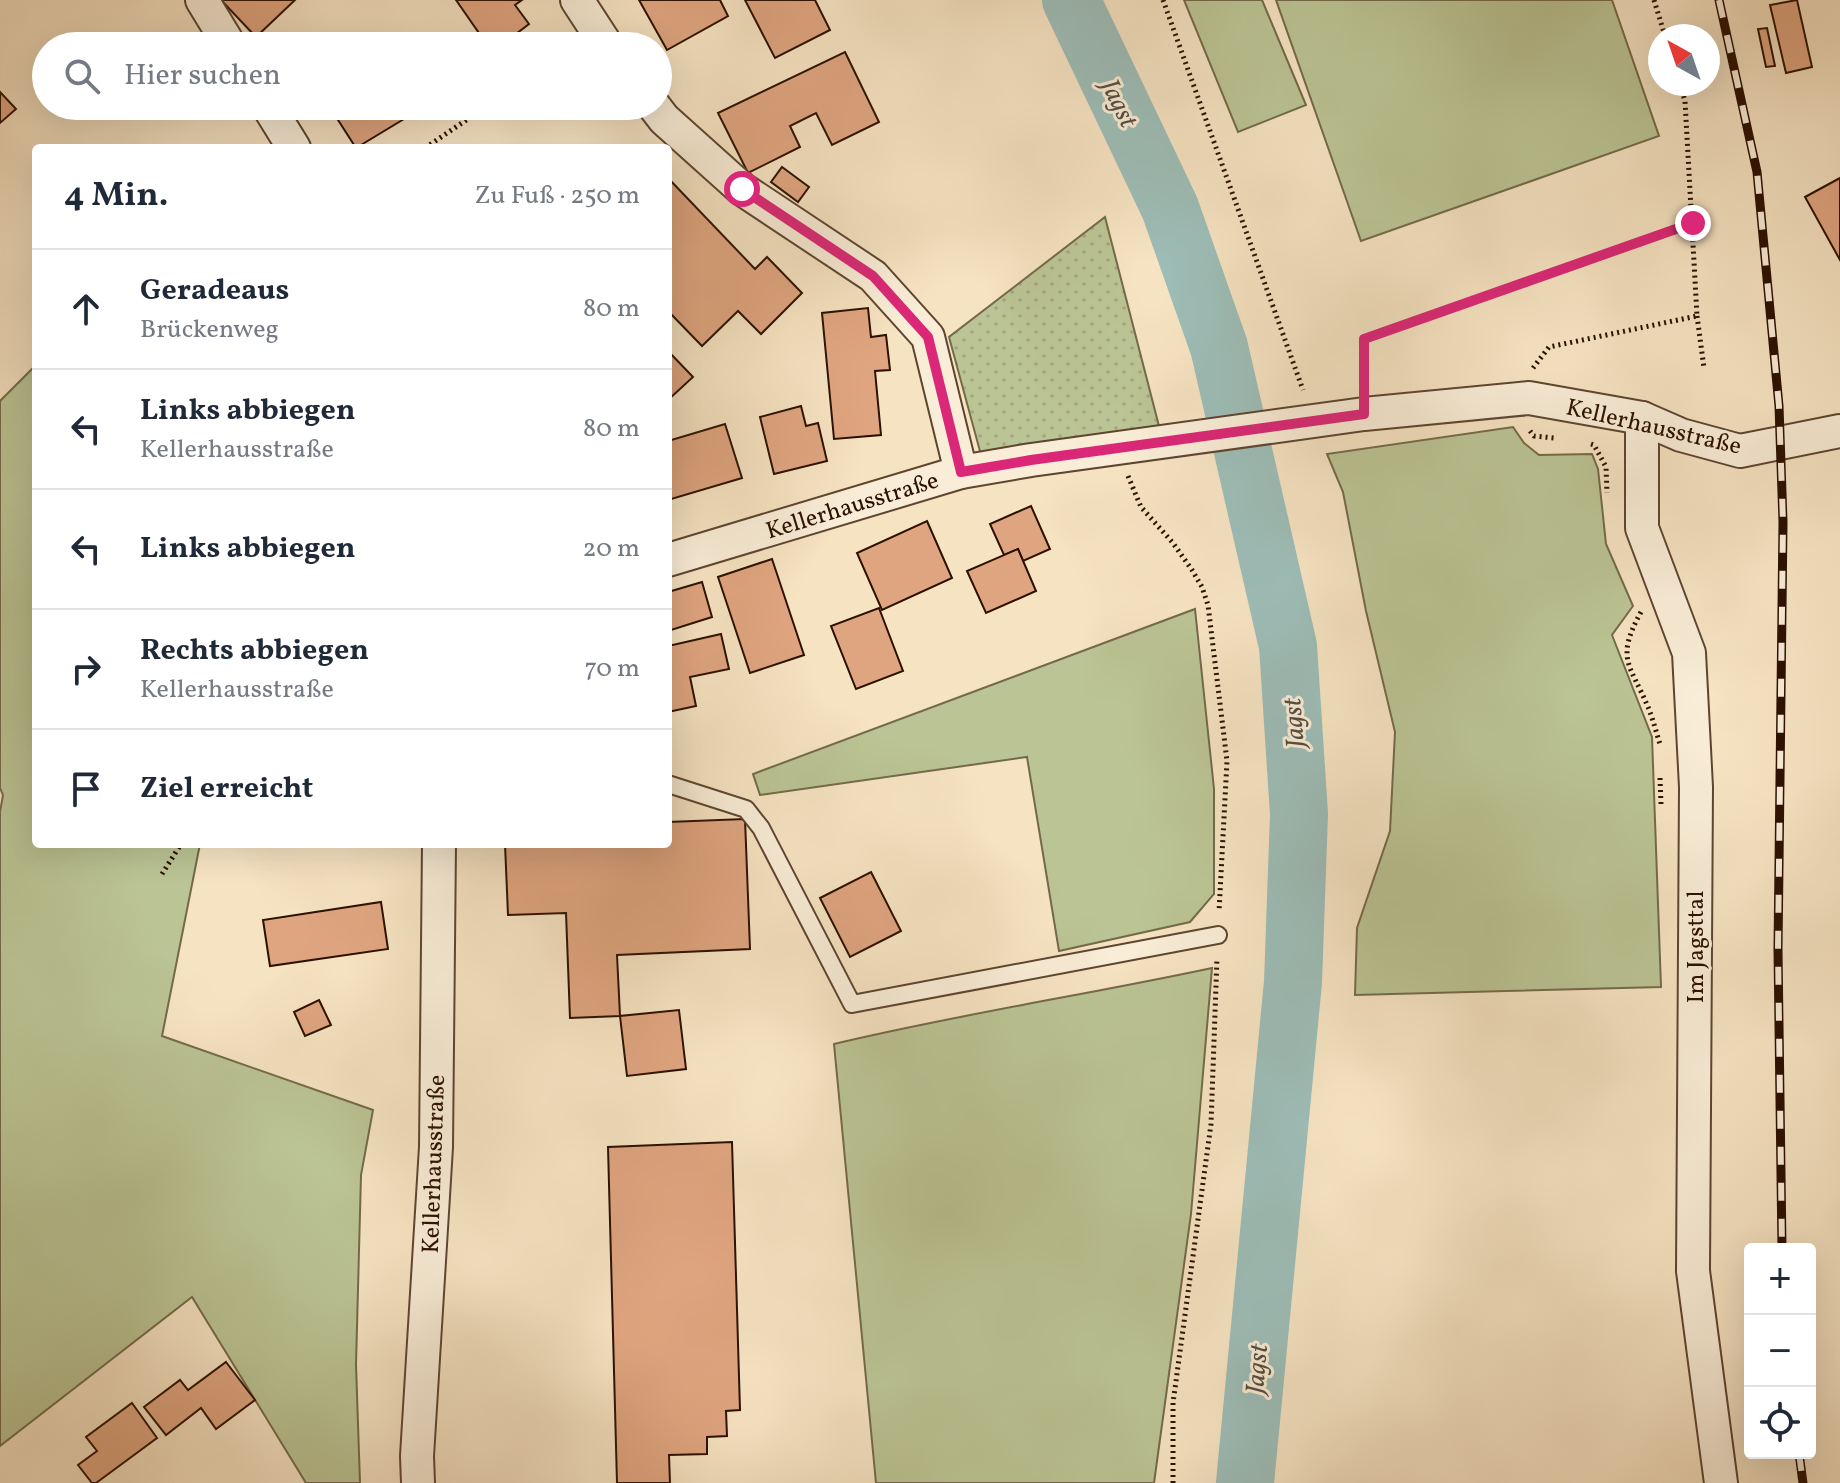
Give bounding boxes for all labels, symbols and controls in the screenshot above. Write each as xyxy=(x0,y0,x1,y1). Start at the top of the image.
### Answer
north arrow xyxy=(1648,24,1720,96)
search box xyxy=(32,32,672,120)
icon: search xyxy=(60,54,104,98)
text: Hier suchen xyxy=(124,55,281,97)
water label: Jagst xyxy=(1090,71,1146,135)
route start xyxy=(724,171,760,207)
text: 4 Min. xyxy=(64,173,168,220)
text: Zu Fuß · 250 m xyxy=(474,178,640,214)
route end xyxy=(1675,205,1711,241)
text: Geradeaus xyxy=(140,270,289,312)
icon: ahead xyxy=(64,287,108,331)
text: 80 m xyxy=(583,291,640,327)
text: Brückenweg xyxy=(140,312,279,348)
text: Links abbiegen xyxy=(140,390,356,432)
street label: Kellerhausstraße xyxy=(1563,391,1745,465)
icon: left xyxy=(64,407,108,451)
text: 80 m xyxy=(583,411,640,447)
text: Kellerhausstraße xyxy=(140,432,334,468)
street label: Kellerhausstraße xyxy=(762,464,943,549)
icon: left xyxy=(64,527,108,571)
text: Links abbiegen xyxy=(140,528,356,570)
text: 20 m xyxy=(582,531,640,567)
text: Rechts abbiegen xyxy=(140,630,369,672)
icon: right xyxy=(64,647,108,691)
text: 70 m xyxy=(585,651,640,687)
text: Kellerhausstraße xyxy=(140,672,334,708)
water label: Jagst xyxy=(1275,696,1315,752)
icon: arrive xyxy=(64,767,108,811)
text: Ziel erreicht xyxy=(140,768,313,810)
street label: Im Jagsttal xyxy=(1680,891,1714,1003)
street label: Kellerhausstraße xyxy=(415,1074,455,1254)
map controls xyxy=(1744,1243,1816,1459)
button: + xyxy=(1744,1243,1816,1315)
button: − xyxy=(1744,1315,1816,1387)
water label: Jagst xyxy=(1238,1342,1278,1399)
button: locate xyxy=(1744,1387,1816,1459)

